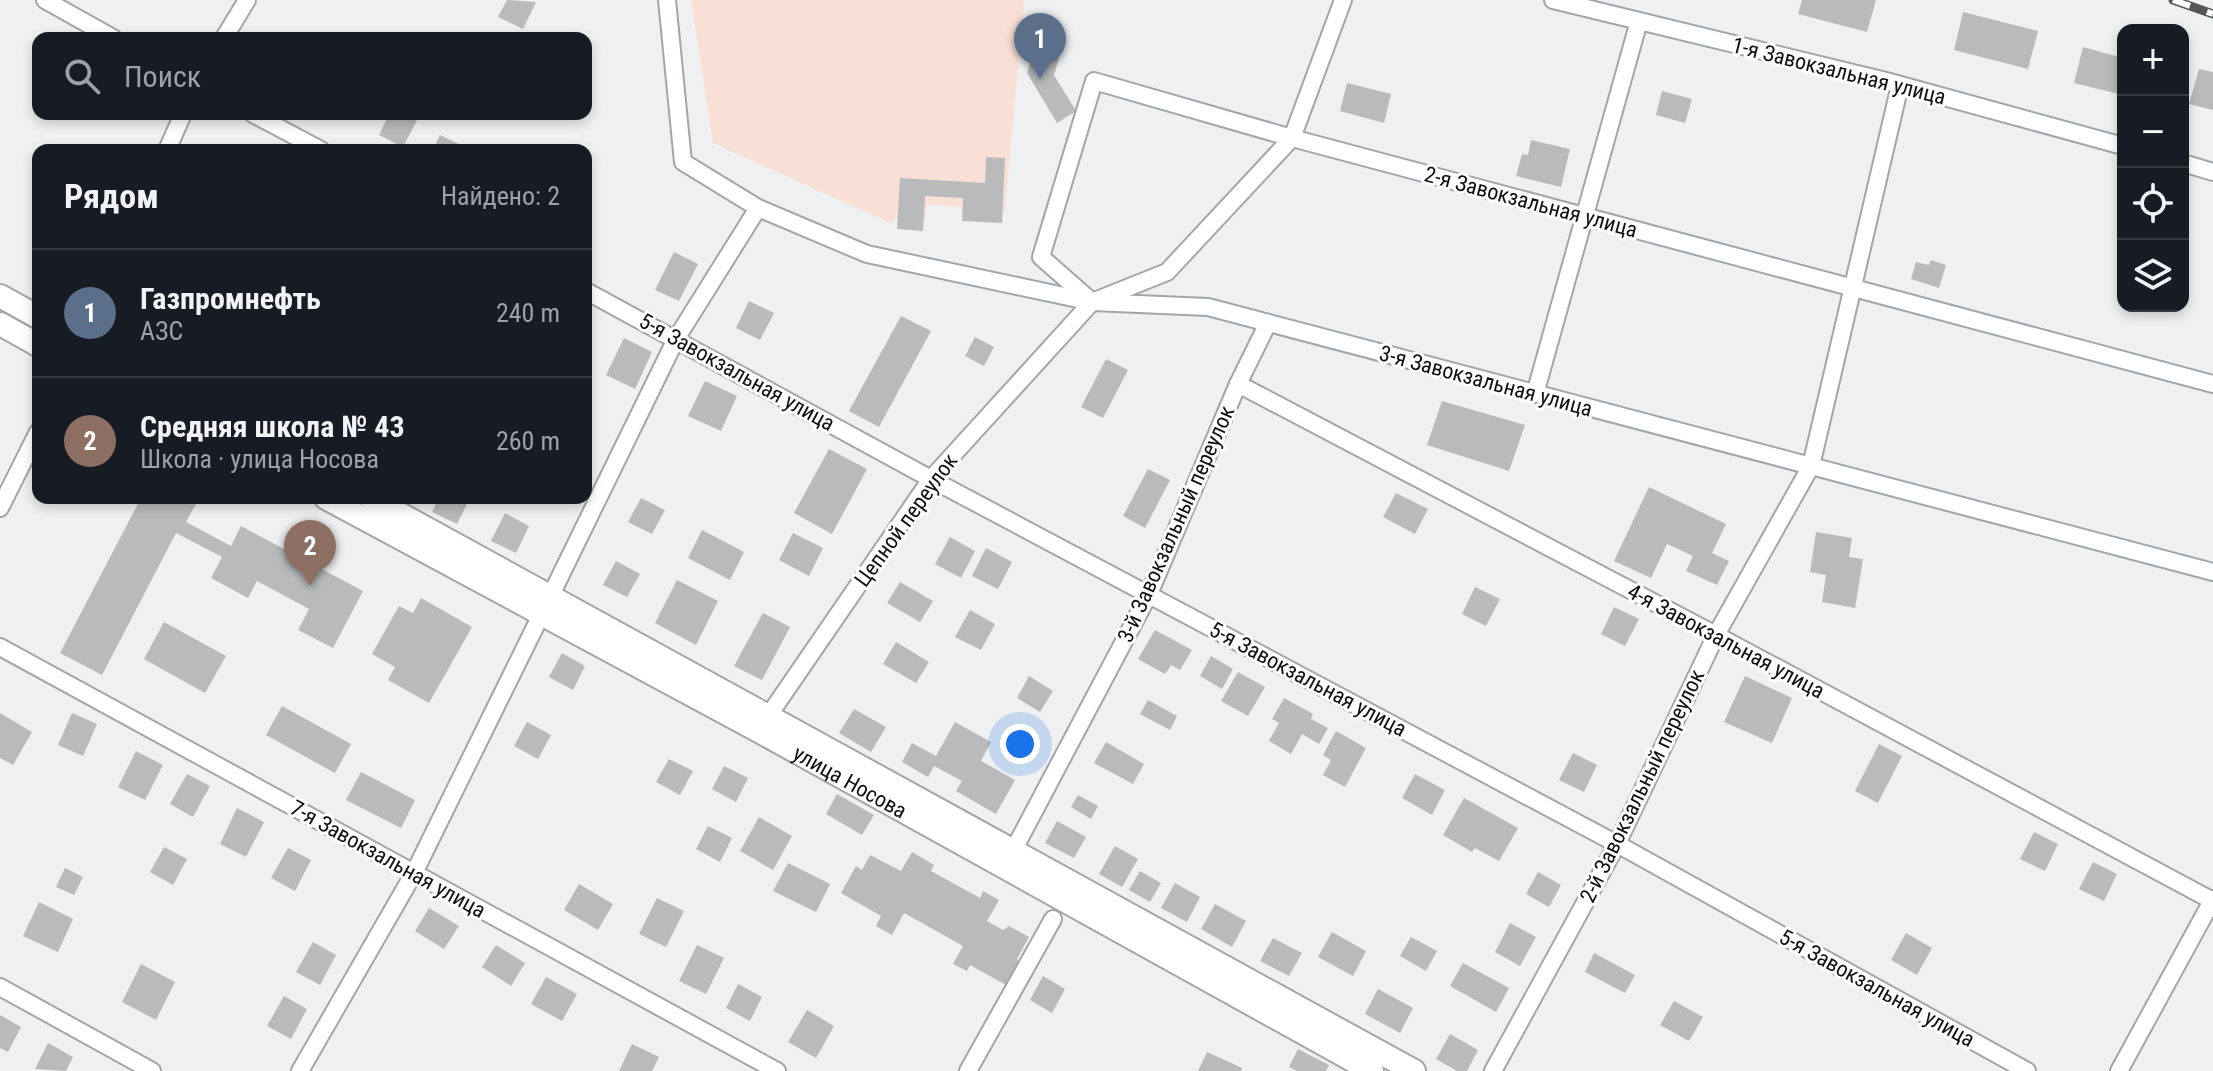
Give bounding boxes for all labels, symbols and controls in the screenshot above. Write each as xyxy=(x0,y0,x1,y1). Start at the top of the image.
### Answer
pin: 1 xyxy=(1014,13,1066,79)
map controls xyxy=(2117,24,2189,312)
button: + xyxy=(2117,24,2189,96)
search box xyxy=(32,32,592,120)
street label: 1-я Завокзальная улица xyxy=(1730,32,1948,110)
icon: search xyxy=(60,54,104,98)
text: Поиск xyxy=(124,59,201,94)
button: − xyxy=(2117,96,2189,168)
street label: 2-я Завокзальная улица xyxy=(1422,162,1640,242)
button: locate xyxy=(2117,168,2189,240)
text: Рядом xyxy=(64,176,159,216)
text: Найдено: 2 xyxy=(441,181,560,211)
button: layers xyxy=(2117,240,2189,312)
text: Газпромнефть xyxy=(140,281,321,316)
text: 1 xyxy=(83,298,97,328)
text: 240 m xyxy=(496,298,560,328)
street label: 5-я Завокзальная улица xyxy=(635,308,839,436)
text: АЗС xyxy=(140,316,183,346)
street label: 3-я Завокзальная улица xyxy=(1377,341,1595,421)
street label: 3-й Завокзальный переулок xyxy=(1113,402,1240,646)
text: Средняя школа № 43 xyxy=(140,409,405,444)
text: 2 xyxy=(83,426,97,456)
text: 260 m xyxy=(496,426,560,456)
text: Школа · улица Носова xyxy=(140,444,379,474)
street label: Цепной переулок xyxy=(849,448,963,591)
pin: 2 xyxy=(284,520,336,586)
street label: 4-я Завокзальная улица xyxy=(1623,578,1829,704)
street label: 5-я Завокзальная улица xyxy=(1205,616,1411,742)
street label: 2-й Завокзальный переулок xyxy=(1575,665,1709,906)
your location xyxy=(1000,724,1040,764)
street label: улица Носова xyxy=(789,740,911,823)
street label: 7-я Завокзальная улица xyxy=(286,795,490,923)
street label: 5-я Завокзальная улица xyxy=(1775,924,1979,1052)

